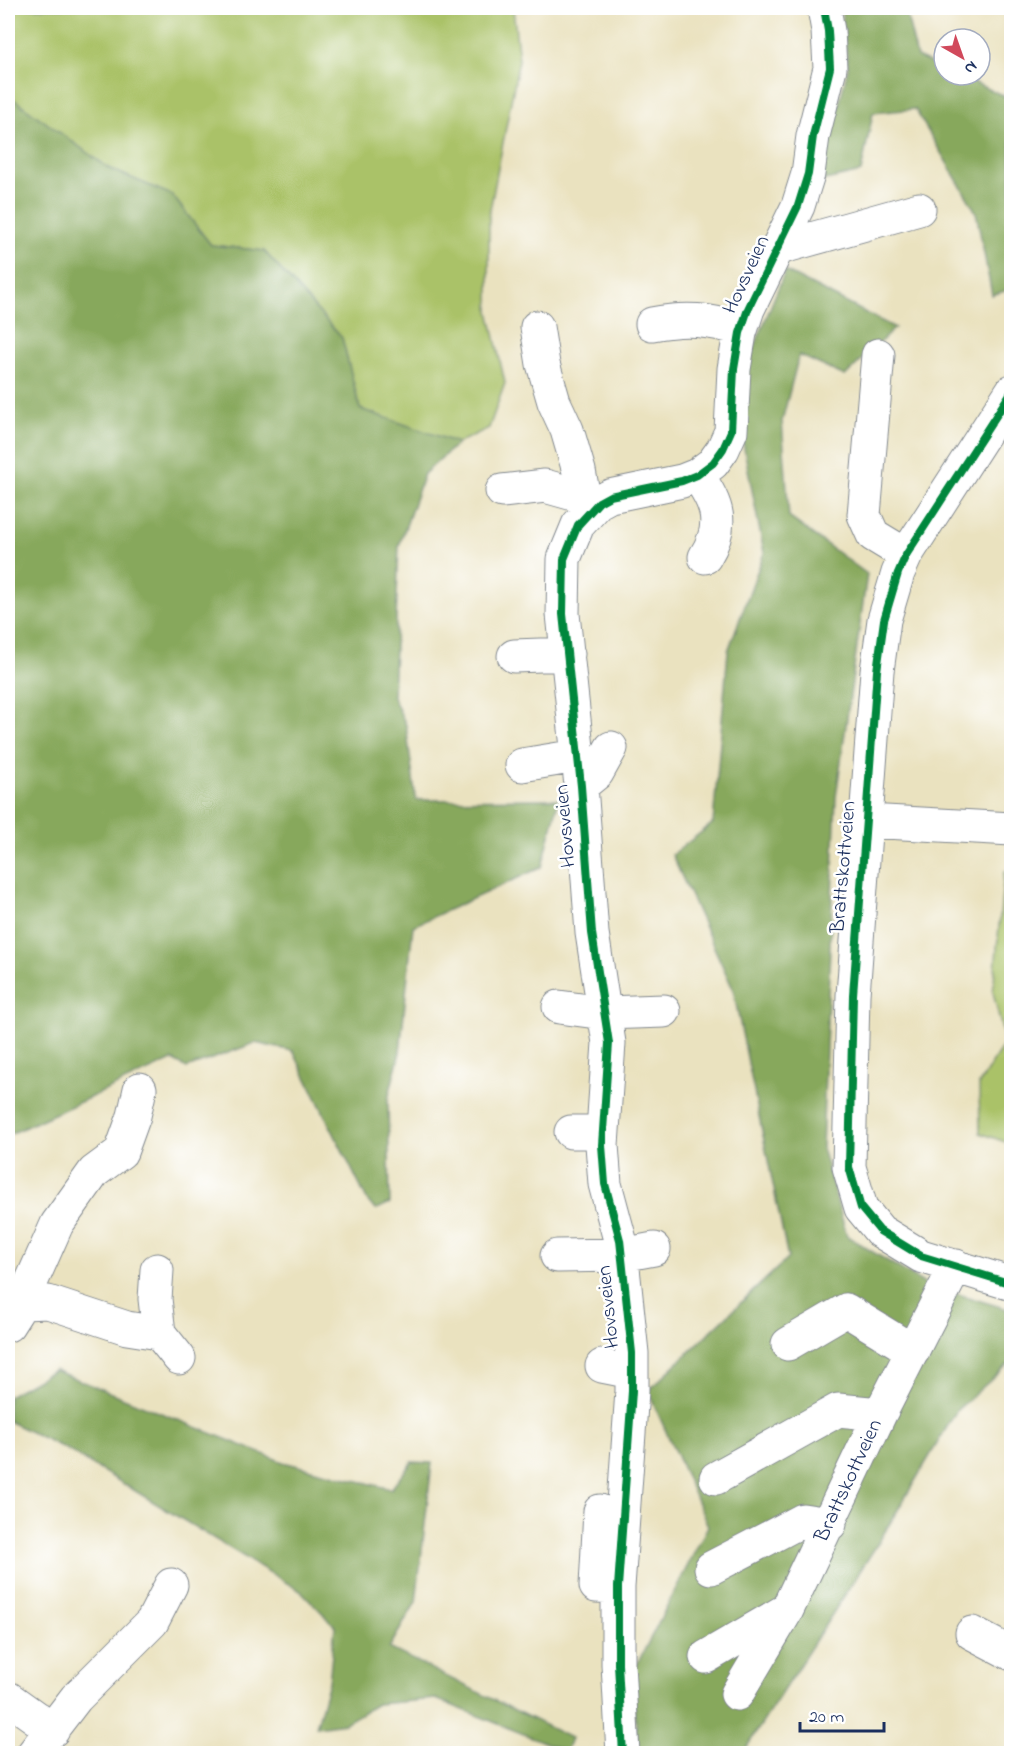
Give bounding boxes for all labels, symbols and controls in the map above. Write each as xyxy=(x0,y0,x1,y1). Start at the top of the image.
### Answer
north arrow xyxy=(932,27,992,87)
text: N xyxy=(958,54,982,80)
street label: Hovsveien xyxy=(716,231,778,319)
street label: Hovsveien xyxy=(547,783,585,869)
street label: Brattskottveien xyxy=(823,800,865,935)
street label: Hovsveien xyxy=(590,1264,628,1350)
street label: Brattskottveien xyxy=(807,1415,891,1548)
scale bar xyxy=(800,1695,884,1733)
text: 20 m xyxy=(809,1705,844,1731)

